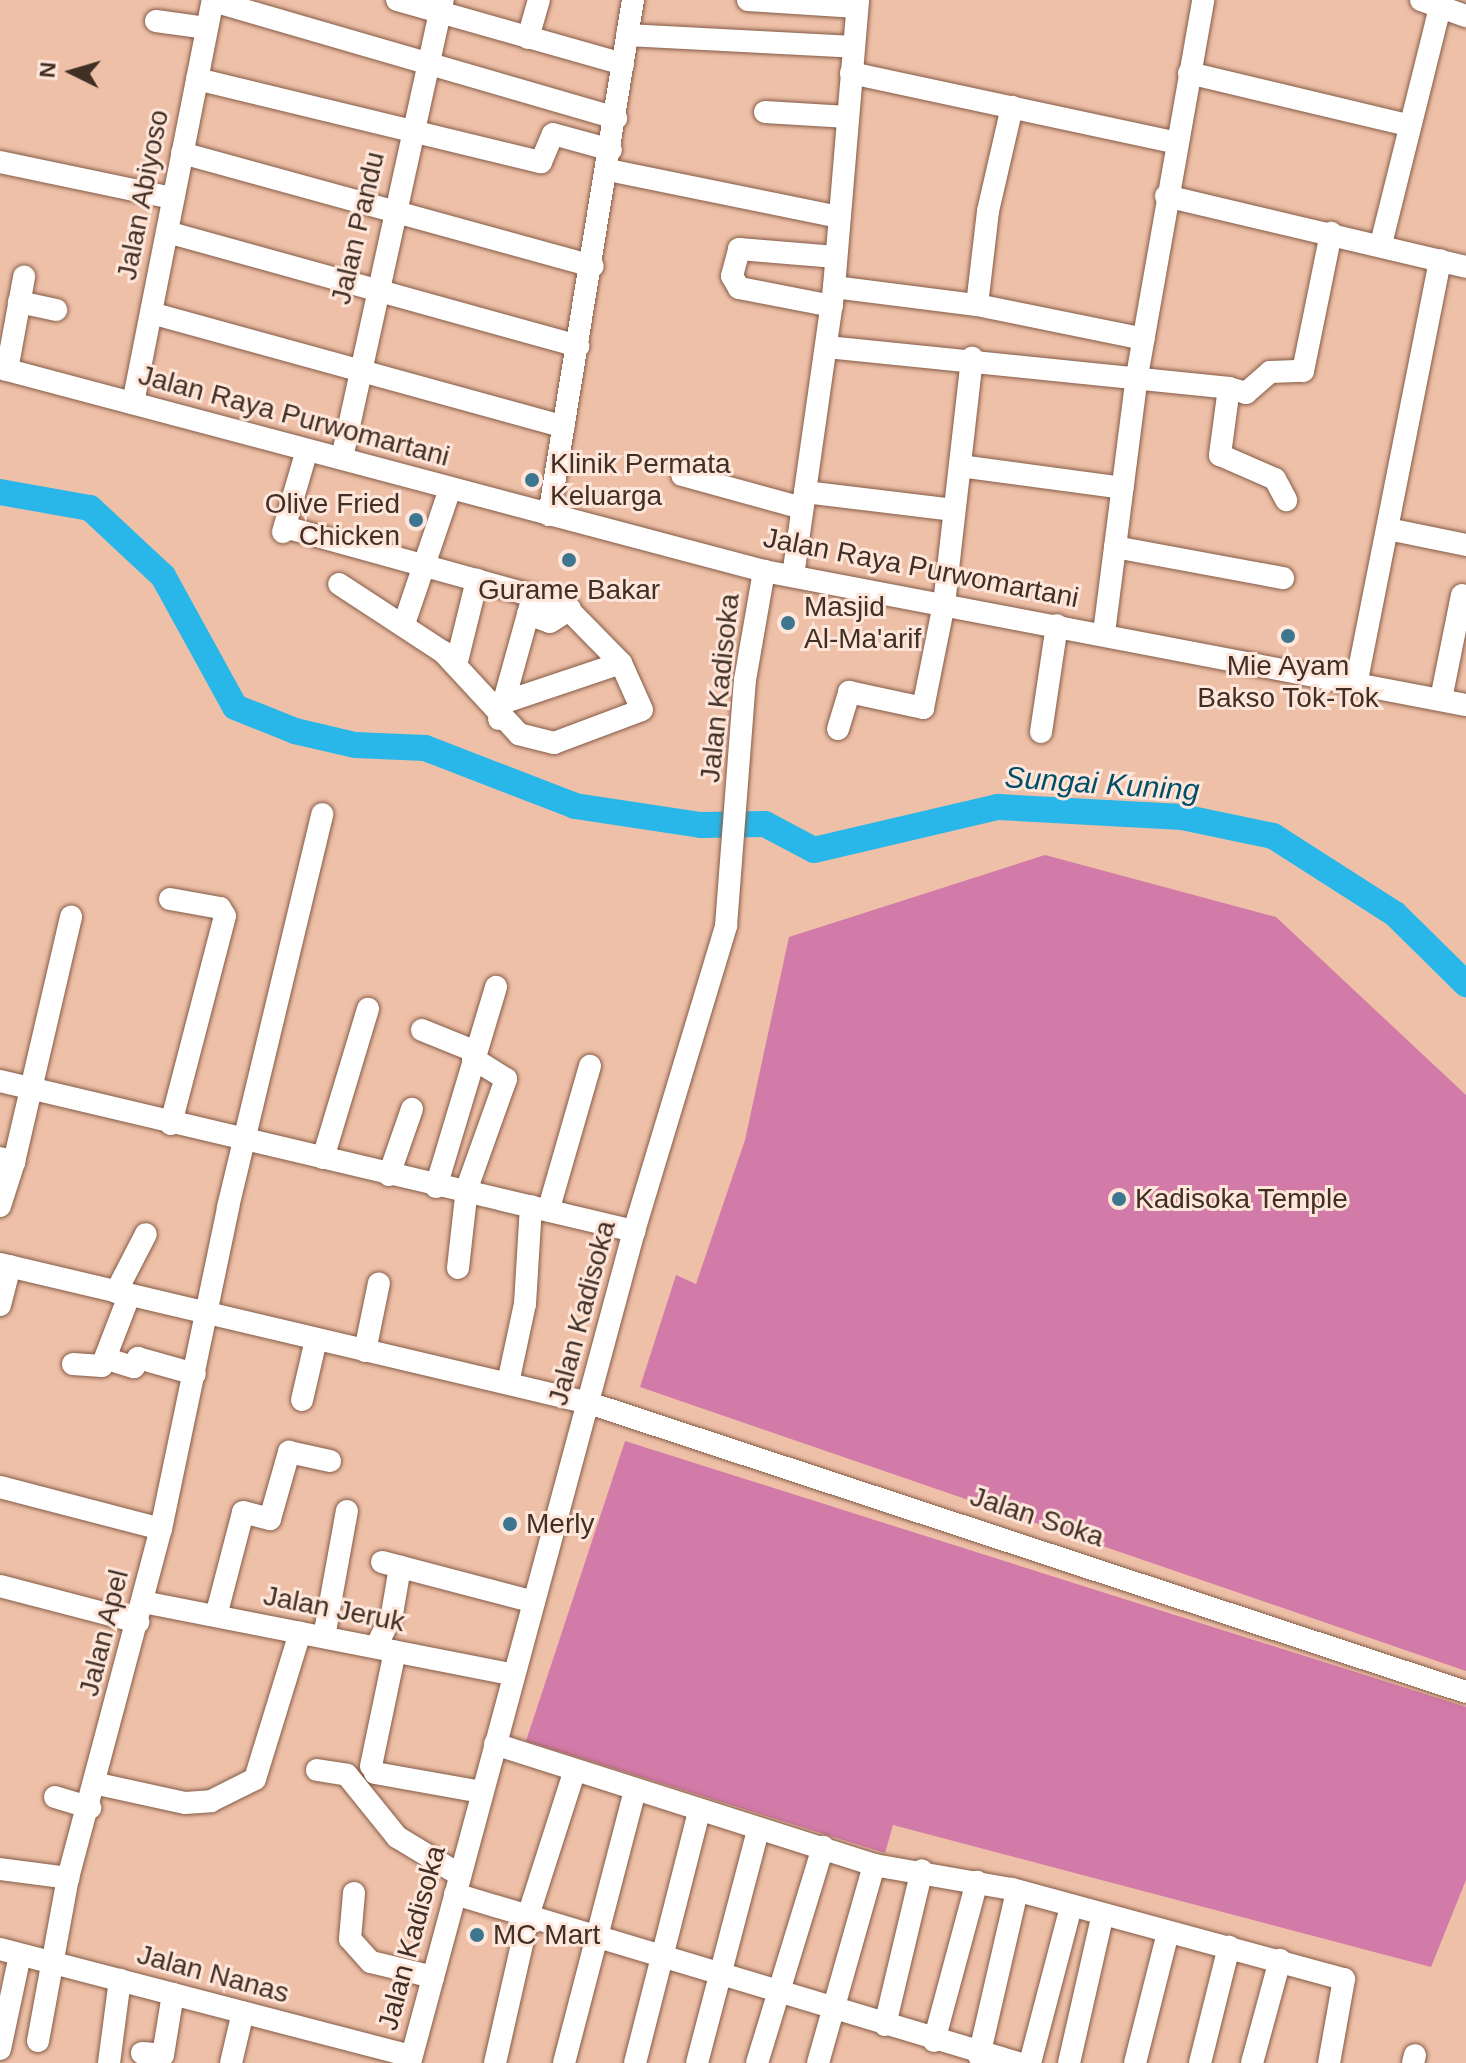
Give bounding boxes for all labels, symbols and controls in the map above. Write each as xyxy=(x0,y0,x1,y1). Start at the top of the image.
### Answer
north arrow xyxy=(32,32,112,112)
text: N xyxy=(34,61,61,79)
street label: Jalan Abiyoso xyxy=(110,106,176,284)
street label: Jalan Pandu xyxy=(324,148,392,308)
street label: Jalan Raya Purwomartani xyxy=(135,358,453,474)
place label: Klinik Permata Keluarga xyxy=(550,447,731,513)
marker: Klinik Permata Keluarga xyxy=(521,469,543,491)
place label: Olive Fried Chicken xyxy=(265,487,400,553)
marker: Olive Fried Chicken xyxy=(407,511,425,529)
street label: Jalan Raya Purwomartani xyxy=(760,521,1082,615)
marker: Gurame Bakar xyxy=(560,551,578,569)
place label: Gurame Bakar xyxy=(478,573,660,607)
place label: Masjid Al-Ma'arif xyxy=(804,590,921,656)
street label: Jalan Kadisoka xyxy=(693,592,747,784)
marker: Masjid Al-Ma'arif xyxy=(779,614,797,632)
marker: Mie Ayam Bakso Tok-Tok xyxy=(1279,627,1297,645)
place label: Mie Ayam Bakso Tok-Tok xyxy=(1197,649,1379,715)
water label: Sungai Kuning xyxy=(1003,759,1201,809)
place label: Kadisoka Temple xyxy=(1135,1182,1348,1216)
marker: Kadisoka Temple xyxy=(1110,1190,1128,1208)
street label: Jalan Kadisoka xyxy=(541,1217,623,1409)
street label: Jalan Soka xyxy=(966,1480,1108,1554)
place label: Merly xyxy=(526,1507,594,1541)
marker: Merly xyxy=(501,1515,519,1533)
street label: Jalan Apel xyxy=(72,1565,136,1701)
street label: Jalan Jeruk xyxy=(261,1579,407,1639)
street label: Jalan Kadisoka xyxy=(371,1842,453,2034)
place label: MC Mart xyxy=(493,1918,600,1952)
marker: MC Mart xyxy=(468,1926,486,1944)
street label: Jalan Nanas xyxy=(133,1938,293,2010)

